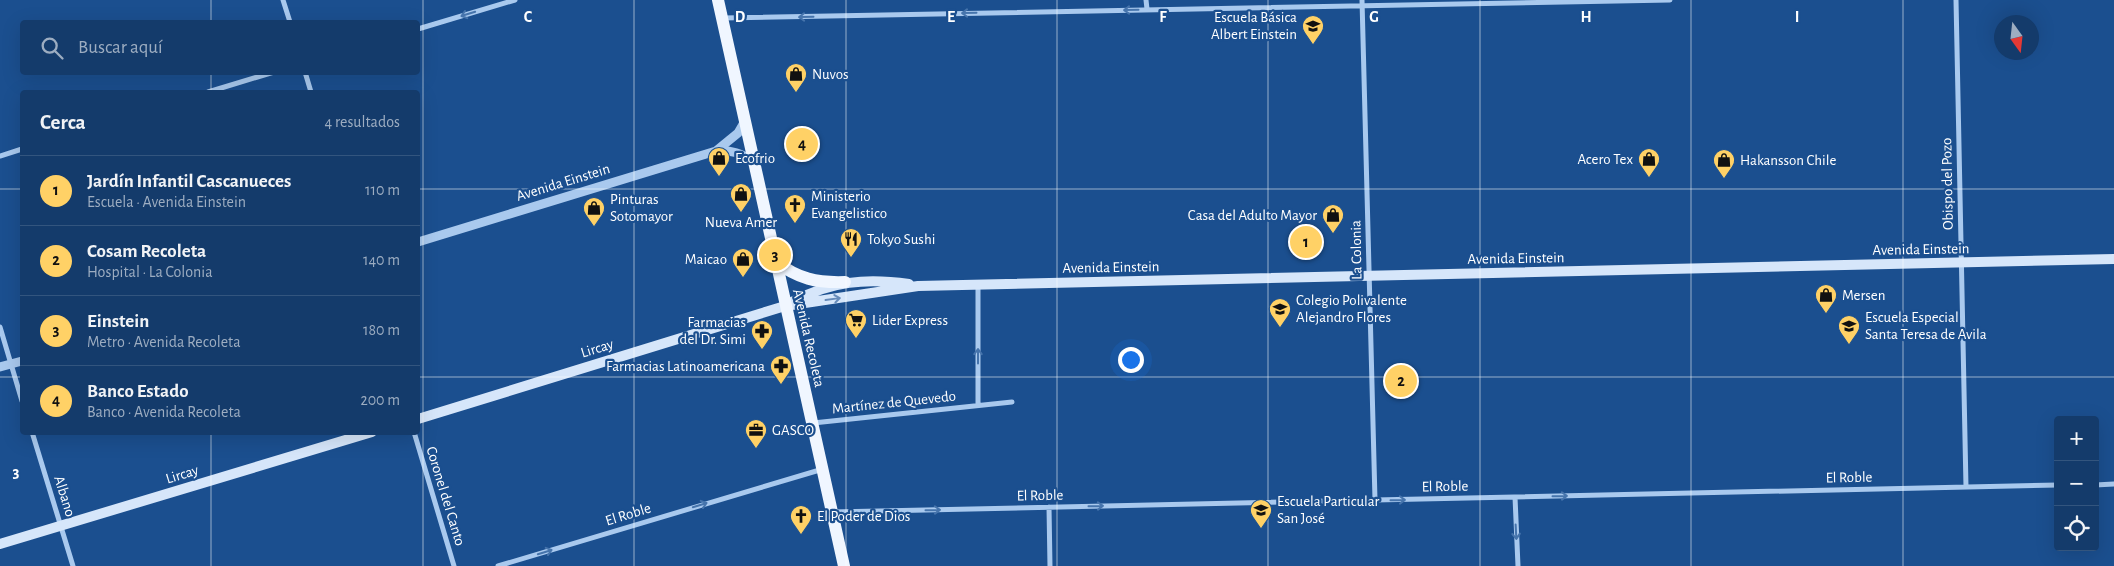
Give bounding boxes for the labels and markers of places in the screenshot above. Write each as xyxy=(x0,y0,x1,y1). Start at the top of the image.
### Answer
place label: Escuela Básica Albert Einstein xyxy=(1211,10,1297,42)
school or university icon: Escuela Básica Albert Einstein xyxy=(1301,14,1325,45)
shop icon: Nuvos xyxy=(784,62,808,93)
place label: Nuvos xyxy=(812,67,849,82)
pin: 4 xyxy=(786,125,818,163)
shop icon: Ecofrio xyxy=(707,146,731,177)
shop icon: Acero Tex xyxy=(1637,147,1661,178)
shop icon: Hakansson Chile xyxy=(1712,148,1736,179)
place label: Ecofrio xyxy=(735,151,775,166)
place label: Acero Tex xyxy=(1577,152,1633,167)
place label: Hakansson Chile xyxy=(1740,153,1836,168)
shop icon: Nueva Amer xyxy=(729,182,753,213)
place label: Ministerio Evangelistico xyxy=(811,189,887,221)
place label: Pinturas Sotomayor xyxy=(610,192,673,224)
church icon: Ministerio Evangelistico xyxy=(783,193,807,224)
shop icon: Pinturas Sotomayor xyxy=(582,196,606,227)
shop icon: Casa del Adulto Mayor xyxy=(1321,203,1345,234)
place label: Casa del Adulto Mayor xyxy=(1188,208,1317,223)
place label: Nueva Amer xyxy=(705,215,777,230)
pin: 1 xyxy=(1290,223,1322,261)
restaurant icon: Tokyo Sushi xyxy=(839,227,863,258)
place label: Tokyo Sushi xyxy=(867,232,935,247)
pin: 3 xyxy=(759,236,791,274)
shop icon: Maicao xyxy=(731,247,755,278)
place label: Maicao xyxy=(685,252,727,267)
shop icon: Mersen xyxy=(1814,283,1838,314)
place label: Mersen xyxy=(1842,288,1886,303)
place label: Colegio Polivalente Alejandro Flores xyxy=(1296,293,1407,325)
school or university icon: Colegio Polivalente Alejandro Flores xyxy=(1268,297,1292,328)
supermarket icon: Lider Express xyxy=(844,308,868,339)
place label: Escuela Especial Santa Teresa de Avila xyxy=(1865,310,1987,342)
place label: Lider Express xyxy=(872,313,948,328)
school or university icon: Escuela Especial Santa Teresa de Avila xyxy=(1837,314,1861,345)
place label: Farmacias del Dr. Simi xyxy=(680,315,746,347)
pharmacy icon: Farmacias del Dr. Simi xyxy=(750,319,774,350)
pharmacy icon: Farmacias Latinoamericana xyxy=(769,354,793,385)
place label: Farmacias Latinoamericana xyxy=(606,359,765,374)
pin: 2 xyxy=(1385,362,1417,400)
office icon: GASCO xyxy=(744,418,768,449)
place label: GASCO xyxy=(772,423,814,438)
place label: Escuela Particular San José xyxy=(1277,494,1380,526)
school or university icon: Escuela Particular San José xyxy=(1249,498,1273,529)
church icon: El Poder de Dios xyxy=(789,504,813,535)
place label: El Poder de Dios xyxy=(817,509,910,524)

